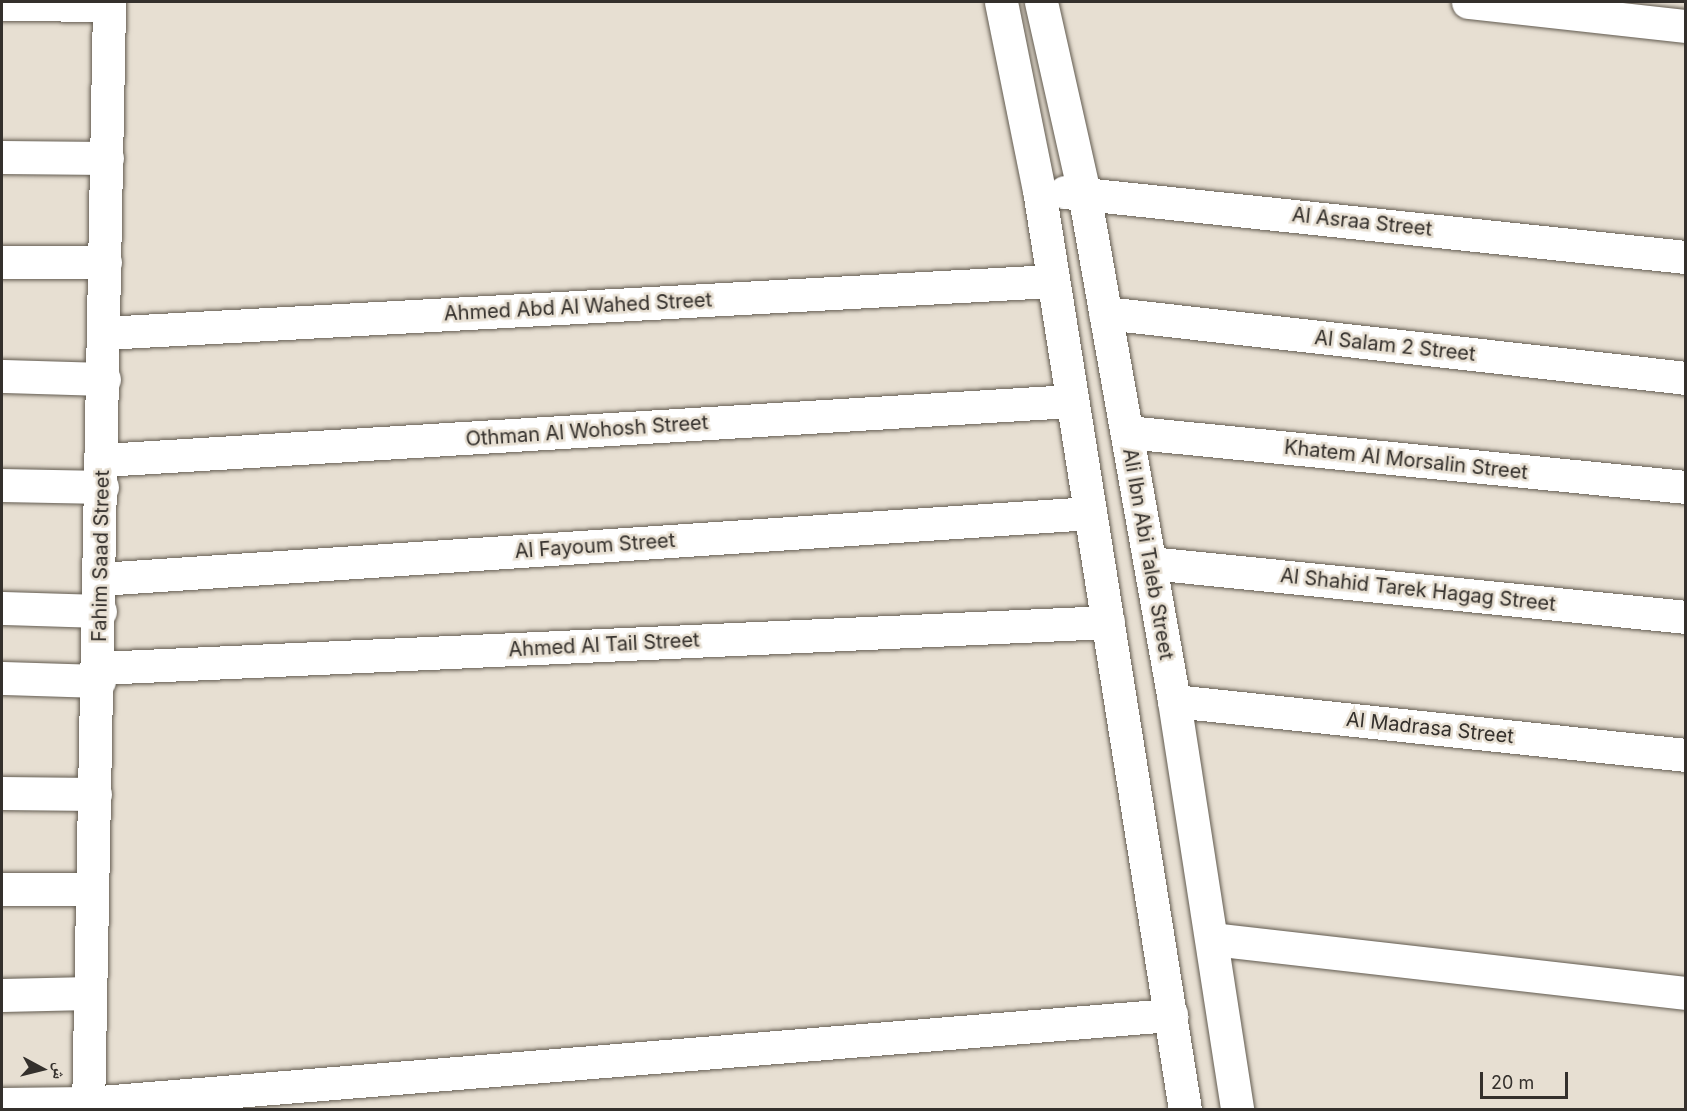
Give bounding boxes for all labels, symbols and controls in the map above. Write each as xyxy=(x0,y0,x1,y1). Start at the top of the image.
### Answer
street label: Al Asraa Street xyxy=(1291,203,1433,241)
street label: Ahmed Abd Al Wahed Street xyxy=(443,288,713,326)
street label: Al Salam 2 Street xyxy=(1313,326,1477,366)
street label: Othman Al Wohosh Street xyxy=(465,411,709,451)
street label: Khatem Al Morsalin Street xyxy=(1283,435,1529,485)
street label: Ali Ibn Abi Taleb Street xyxy=(1118,446,1178,662)
street label: Fahim Saad Street xyxy=(88,470,114,642)
street label: Al Fayoum Street xyxy=(514,528,676,564)
street label: Al Shahid Tarek Hagag Street xyxy=(1279,564,1557,616)
street label: Ahmed Al Tail Street xyxy=(508,628,700,662)
street label: Al Madrasa Street xyxy=(1345,707,1515,749)
north arrow xyxy=(12,1039,72,1099)
scale bar xyxy=(1483,1060,1572,1098)
text: ش xyxy=(49,1062,71,1081)
text: 20 m xyxy=(1491,1072,1534,1093)

